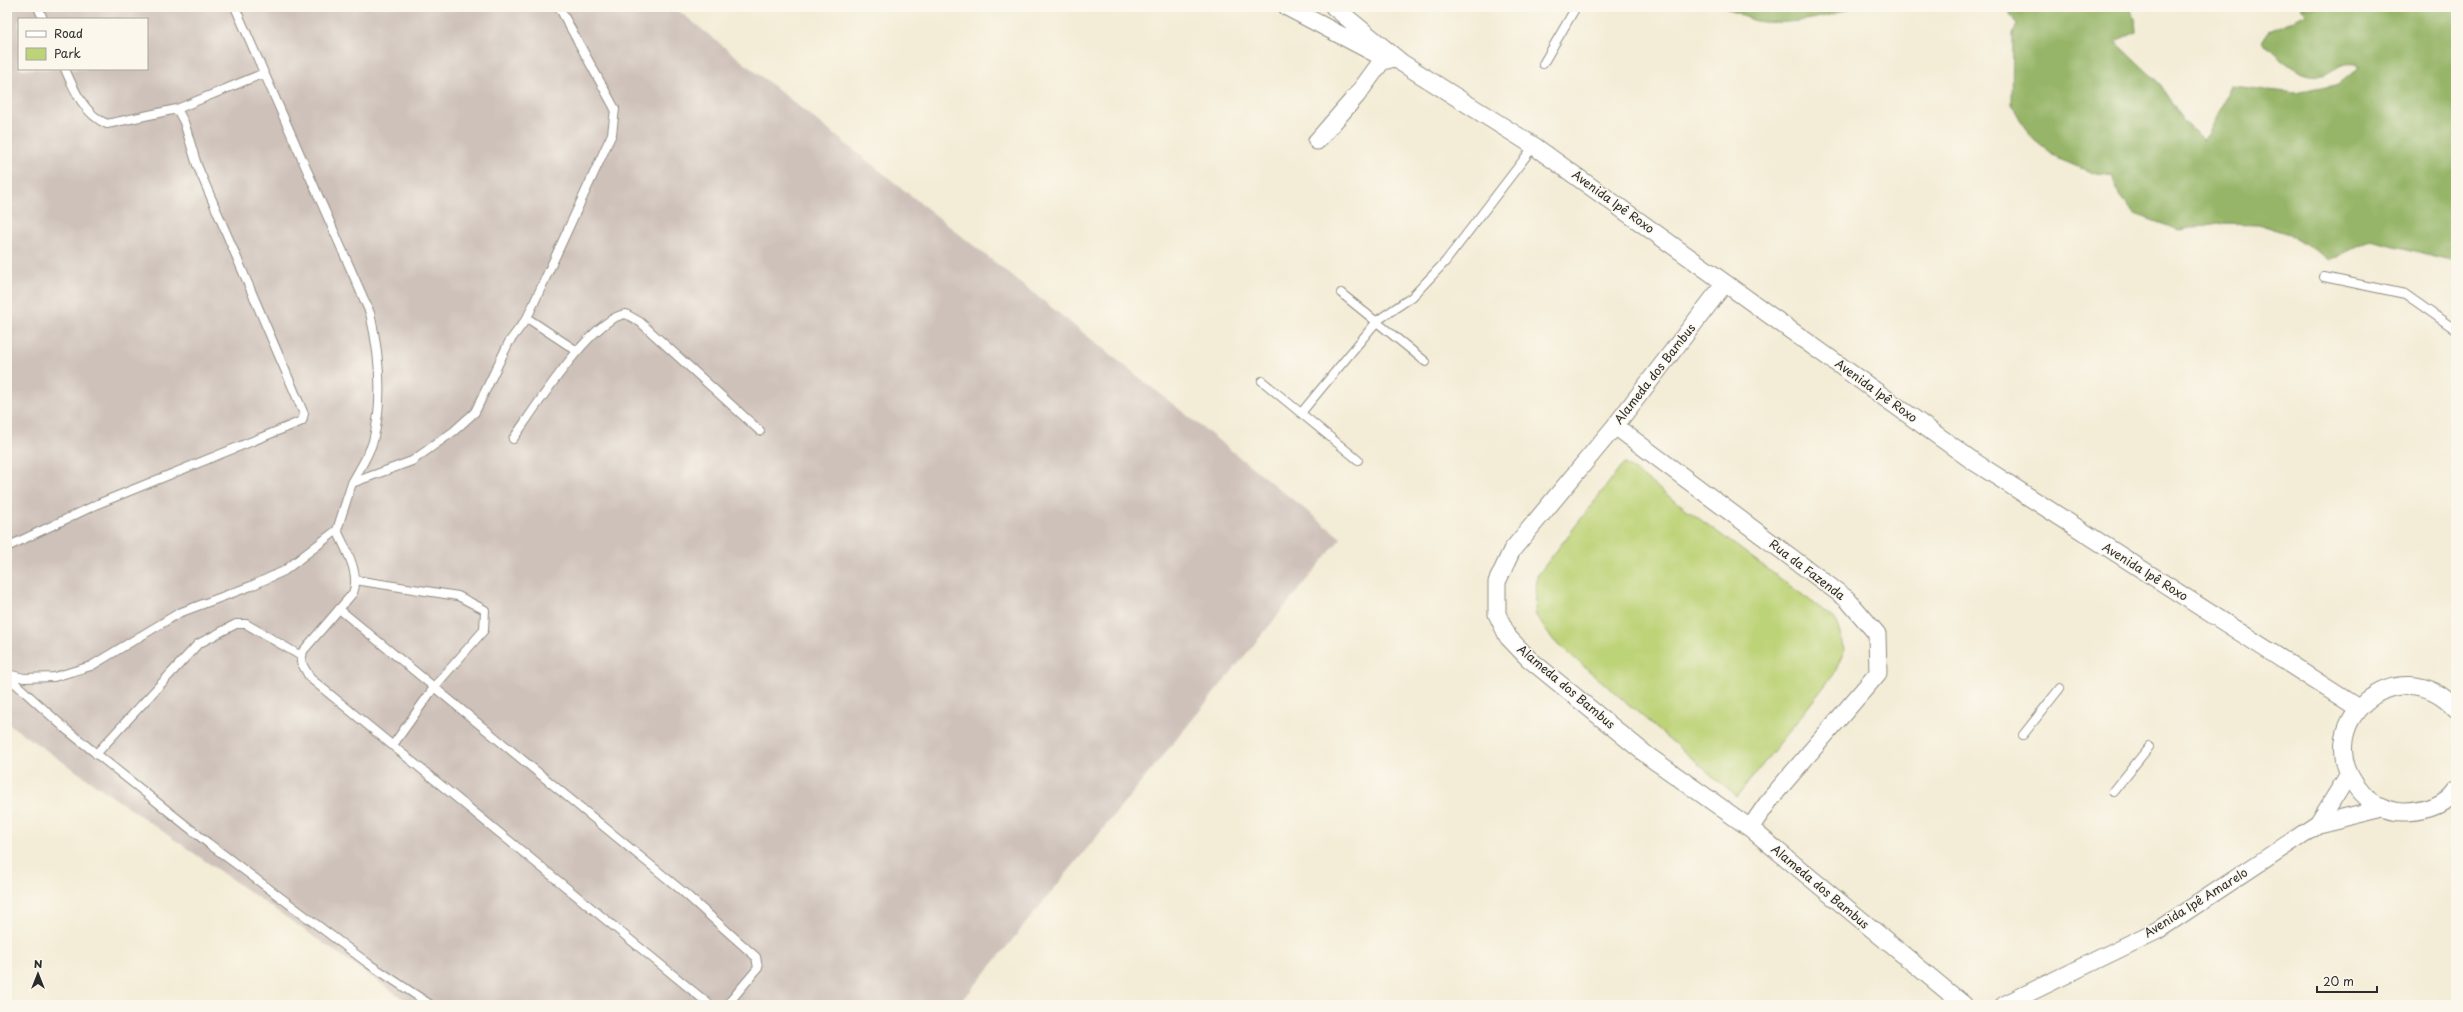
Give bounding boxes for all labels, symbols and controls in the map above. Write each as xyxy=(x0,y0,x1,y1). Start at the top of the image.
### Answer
legend xyxy=(18,18,148,70)
text: Road xyxy=(54,24,83,42)
text: Park xyxy=(54,44,81,62)
street label: Avenida Ipê Roxo xyxy=(1569,165,1659,237)
street label: Alameda dos Bambus xyxy=(1609,319,1699,427)
street label: Avenida Ipê Roxo xyxy=(1832,354,1922,426)
street label: Rua da Fazenda xyxy=(1766,535,1850,604)
street label: Avenida Ipê Roxo xyxy=(2099,538,2192,605)
street label: Alameda dos Bambus xyxy=(1514,640,1620,733)
street label: Alameda dos Bambus xyxy=(1768,840,1874,933)
street label: Avenida Ipê Amarelo xyxy=(2140,863,2251,941)
north arrow xyxy=(18,954,58,994)
text: N xyxy=(34,955,43,972)
scale bar xyxy=(2317,968,2377,994)
text: 20 m xyxy=(2323,972,2354,990)

